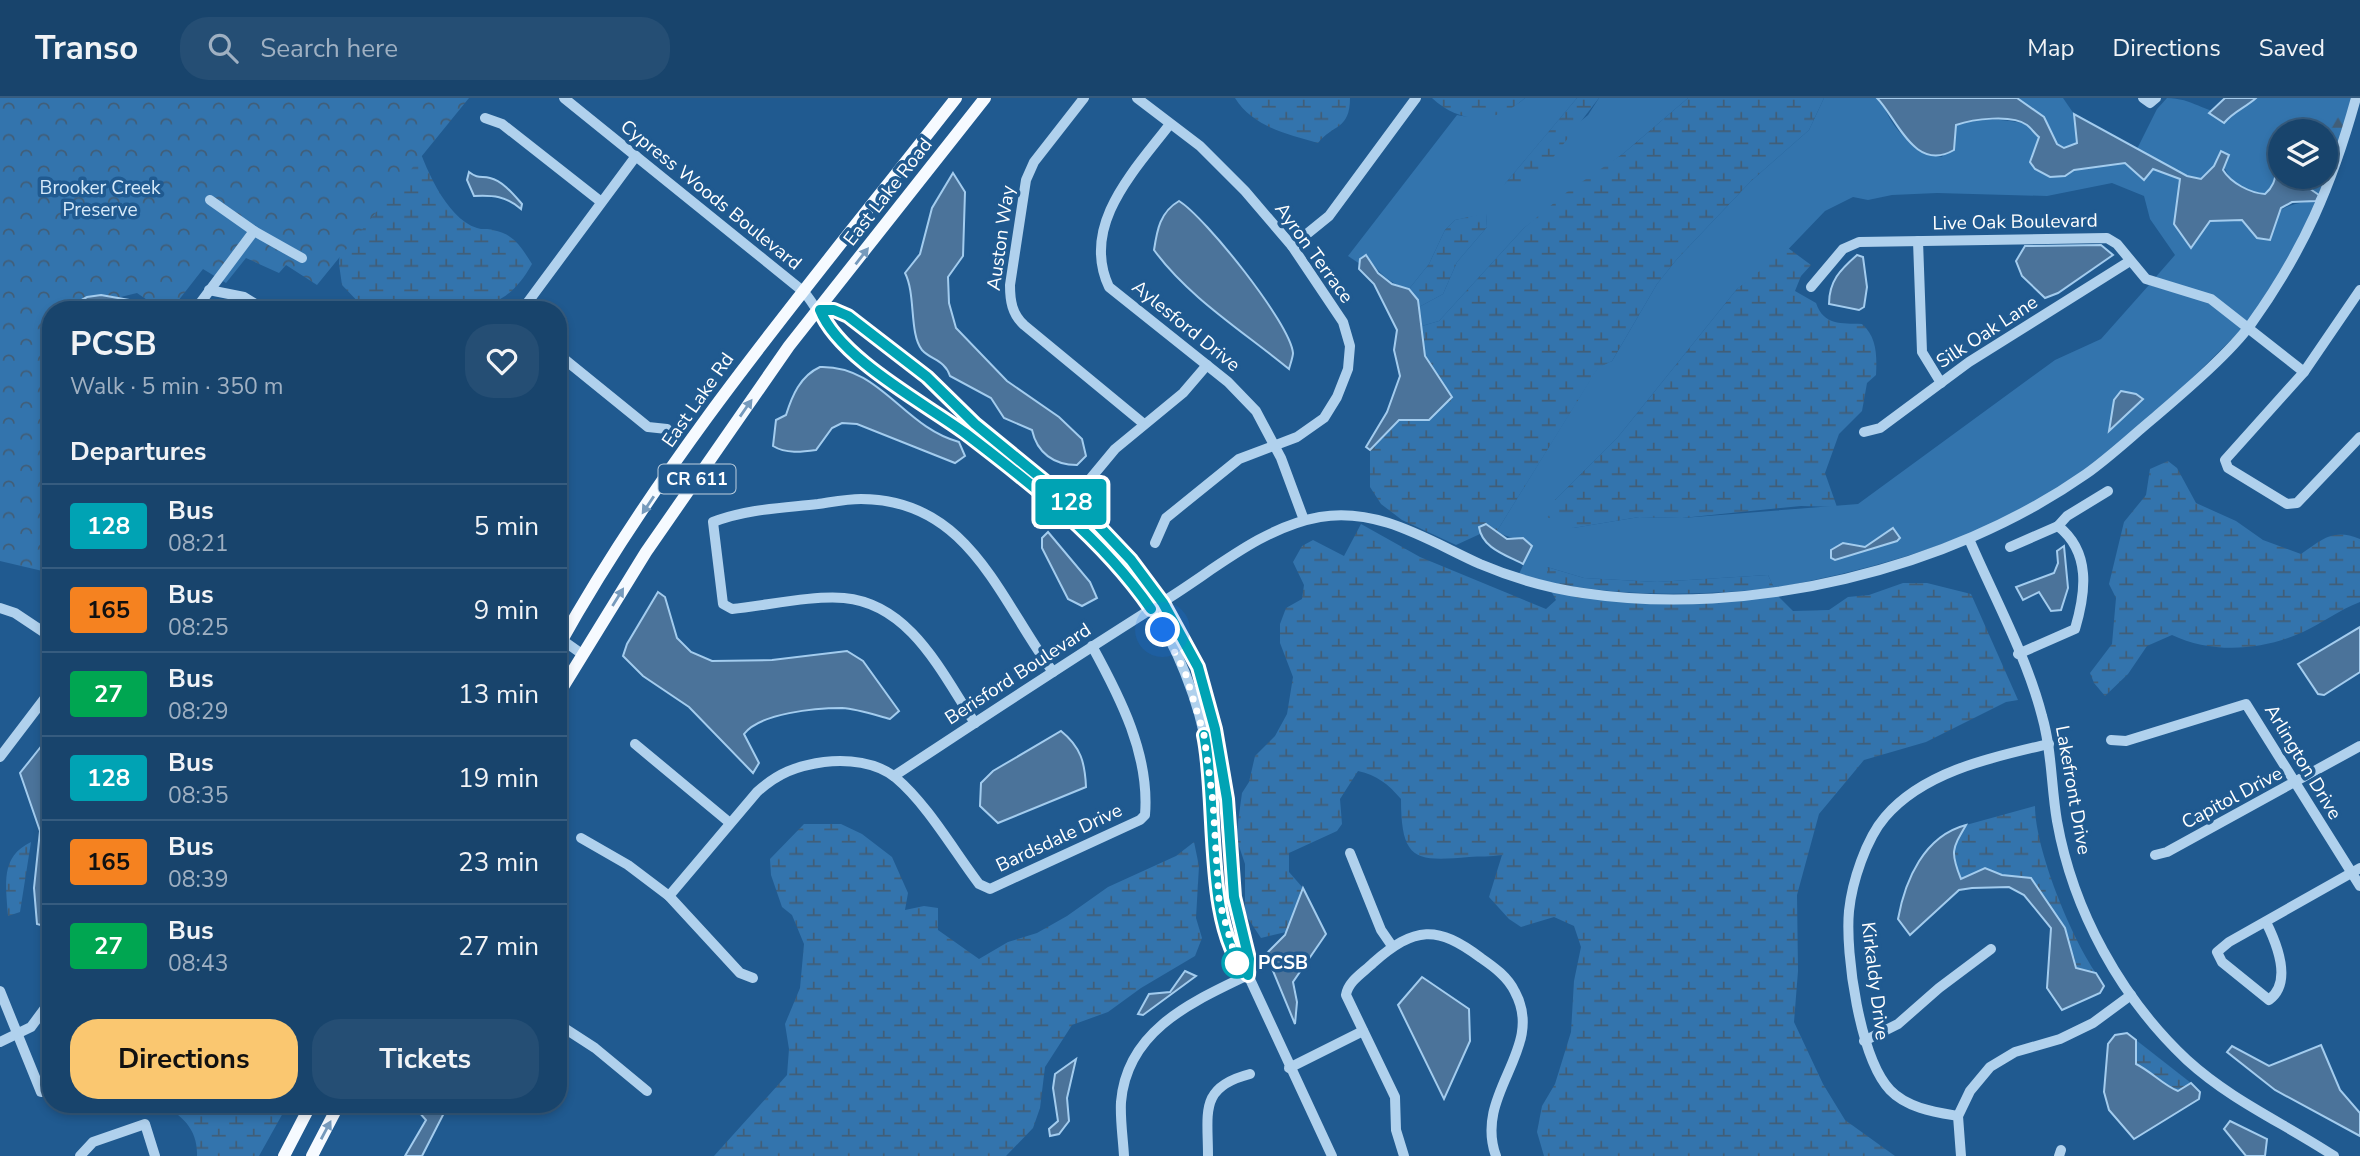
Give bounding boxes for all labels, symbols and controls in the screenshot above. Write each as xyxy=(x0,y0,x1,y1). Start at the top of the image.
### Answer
search box xyxy=(180,17,670,80)
text: Transo xyxy=(35,26,138,71)
icon: search xyxy=(204,29,242,67)
text: Search here xyxy=(260,31,398,66)
text: Map xyxy=(2027,32,2074,64)
text: Directions xyxy=(2112,32,2221,64)
text: Saved xyxy=(2259,32,2325,64)
street label: Cypress Woods Boulevard xyxy=(615,114,807,276)
map controls xyxy=(2268,119,2338,189)
button: layers xyxy=(2268,119,2338,189)
street label: East Lake Road xyxy=(838,133,938,251)
park label: Brooker Creek Preserve xyxy=(40,175,161,223)
street label: Auston Way xyxy=(981,184,1021,292)
street label: Ayron Terrace xyxy=(1269,197,1359,309)
street label: Live Oak Boulevard xyxy=(1932,208,2098,236)
one-way arrow xyxy=(854,247,869,265)
street label: Aylesford Drive xyxy=(1126,274,1246,378)
street label: Silk Oak Lane xyxy=(1931,289,2043,375)
text: PCSB xyxy=(70,322,157,367)
button: heart xyxy=(465,324,539,398)
street label: East Lake Rd xyxy=(656,348,740,452)
text: Walk · 5 min · 350 m xyxy=(70,371,283,402)
one-way arrow xyxy=(739,399,753,417)
text: Departures xyxy=(70,434,206,469)
road number: CR 611 xyxy=(658,464,736,494)
line badge: 128 xyxy=(1031,479,1111,525)
text: 128 xyxy=(1049,486,1093,518)
text: Bus xyxy=(168,493,214,528)
one-way arrow xyxy=(641,496,655,514)
text: 5 min xyxy=(474,509,539,544)
text: 128 xyxy=(87,510,130,542)
text: 08:21 xyxy=(168,528,228,559)
text: Bus xyxy=(168,577,214,612)
one-way arrow xyxy=(612,587,625,606)
text: 9 min xyxy=(474,593,539,628)
text: 165 xyxy=(87,594,130,626)
text: 08:25 xyxy=(168,612,228,643)
your location xyxy=(1145,612,1180,647)
street label: Berisford Boulevard xyxy=(940,617,1096,731)
text: Bus xyxy=(168,661,214,696)
text: 13 min xyxy=(458,677,539,712)
text: 27 xyxy=(94,678,123,710)
text: 08:29 xyxy=(168,696,228,727)
street label: Arlington Drive xyxy=(2258,699,2348,825)
street label: Lakefront Drive xyxy=(2049,723,2097,857)
text: Bus xyxy=(168,745,214,780)
text: 19 min xyxy=(458,761,539,796)
street label: Capitol Drive xyxy=(2177,761,2287,835)
text: 128 xyxy=(87,762,130,794)
text: 08:35 xyxy=(168,780,228,811)
street label: Bardsdale Drive xyxy=(992,797,1126,879)
text: Bus xyxy=(168,829,214,864)
text: 23 min xyxy=(458,845,539,880)
text: 165 xyxy=(87,846,130,878)
text: 08:39 xyxy=(168,864,228,895)
text: Bus xyxy=(168,913,214,948)
street label: Kirkaldy Drive xyxy=(1855,920,1895,1042)
text: 27 min xyxy=(458,929,539,964)
text: 27 xyxy=(94,930,123,962)
text: 08:43 xyxy=(168,948,228,979)
marker: PCSB xyxy=(1222,948,1252,978)
place label: PCSB xyxy=(1258,950,1308,976)
button: Directions xyxy=(70,1019,298,1099)
button: Tickets xyxy=(312,1019,539,1099)
one-way arrow xyxy=(320,1120,331,1140)

